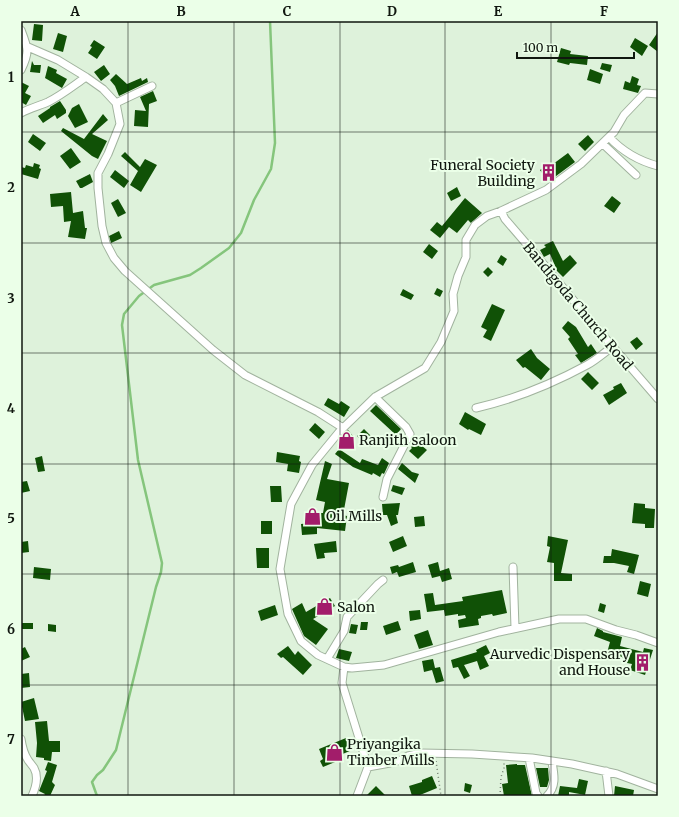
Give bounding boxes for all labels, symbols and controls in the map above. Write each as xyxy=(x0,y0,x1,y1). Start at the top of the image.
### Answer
text: A xyxy=(69,3,80,20)
text: B xyxy=(176,3,186,20)
text: C xyxy=(283,3,292,20)
text: D xyxy=(387,3,397,20)
text: E xyxy=(494,3,503,20)
text: F xyxy=(600,3,608,20)
scale bar xyxy=(517,34,634,60)
text: 100 m xyxy=(523,40,558,55)
text: 1 xyxy=(8,69,14,86)
place label: Funeral Society Building xyxy=(430,156,536,190)
building icon: Funeral Society Building xyxy=(538,163,558,183)
text: 2 xyxy=(7,179,15,196)
street label: Bandigoda Church Road xyxy=(519,238,637,374)
text: 3 xyxy=(7,290,15,307)
text: 4 xyxy=(7,400,16,417)
shop icon: Ranjith saloon xyxy=(336,430,356,450)
place label: Ranjith saloon xyxy=(359,431,457,449)
shop icon: Oil Mills xyxy=(303,506,323,526)
place label: Oil Mills xyxy=(326,507,382,525)
text: 5 xyxy=(7,510,15,527)
shop icon: Salon xyxy=(314,597,334,617)
place label: Salon xyxy=(337,598,375,616)
text: 6 xyxy=(7,621,15,638)
place label: Aurvedic Dispensary and House xyxy=(489,645,631,679)
building icon: Aurvedic Dispensary and House xyxy=(633,652,653,672)
text: 7 xyxy=(7,731,15,748)
place label: Priyangika Timber Mills xyxy=(347,735,435,769)
shop icon: Priyangika Timber Mills xyxy=(324,742,344,762)

